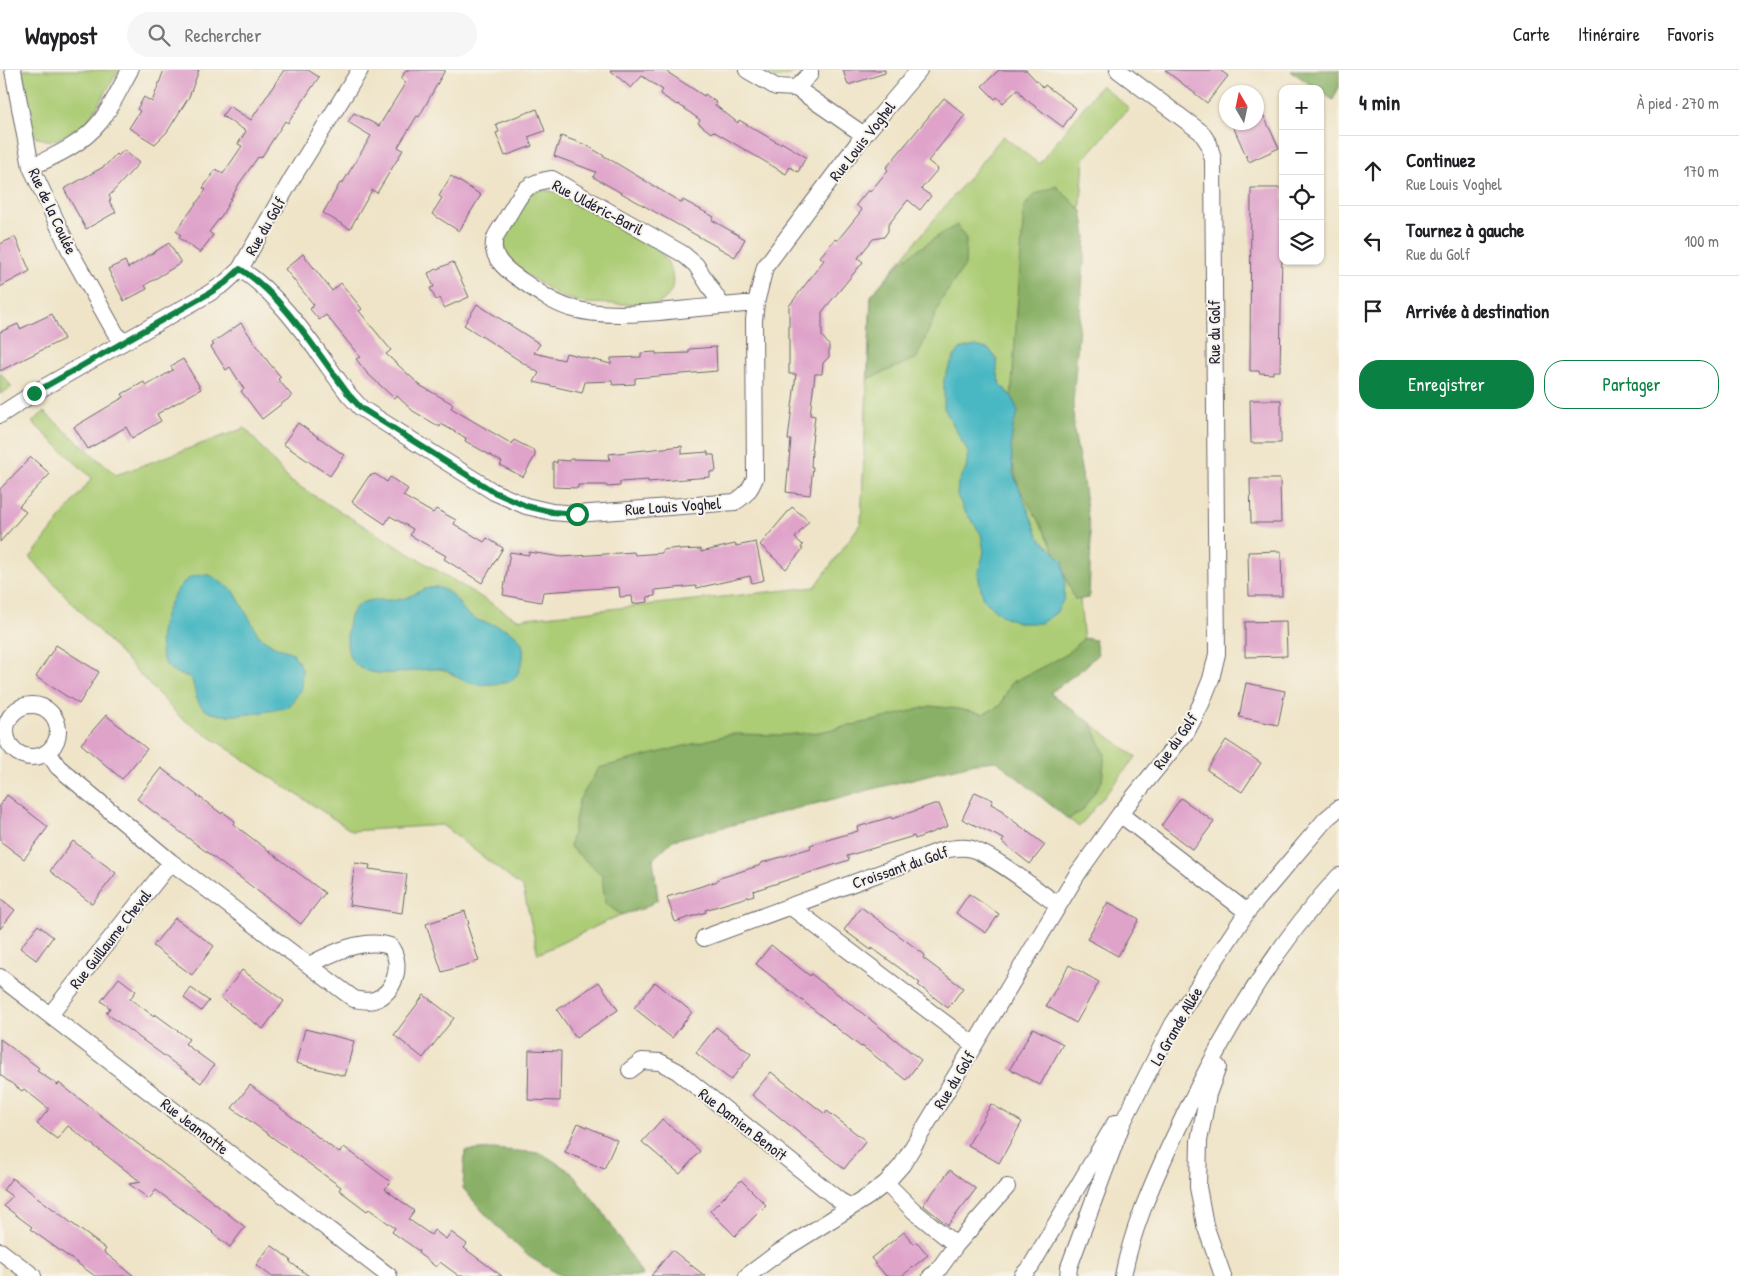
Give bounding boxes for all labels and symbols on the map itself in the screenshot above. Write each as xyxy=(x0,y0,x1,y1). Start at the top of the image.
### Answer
north arrow xyxy=(1219,85,1264,130)
street label: Rue Louis Voghel xyxy=(824,96,901,186)
street label: Rue de la Coulée xyxy=(23,164,83,258)
street label: Rue Uldéric-Baril xyxy=(549,174,648,241)
street label: Rue du Golf xyxy=(239,193,291,259)
street label: Rue du Golf xyxy=(1203,300,1225,364)
route end xyxy=(23,382,46,405)
street label: Rue Louis Voghel xyxy=(624,492,722,520)
route start xyxy=(566,503,589,526)
street label: Rue du Golf xyxy=(1148,708,1203,774)
street label: Croissant du Golf xyxy=(849,840,951,894)
street label: Rue Guillaume Cheval xyxy=(64,884,156,993)
street label: La Grande Allée xyxy=(1145,982,1208,1069)
street label: Rue du Golf xyxy=(928,1047,980,1113)
street label: Rue Damien Benoît xyxy=(694,1083,792,1166)
street label: Rue Jeannotte xyxy=(156,1093,234,1160)

